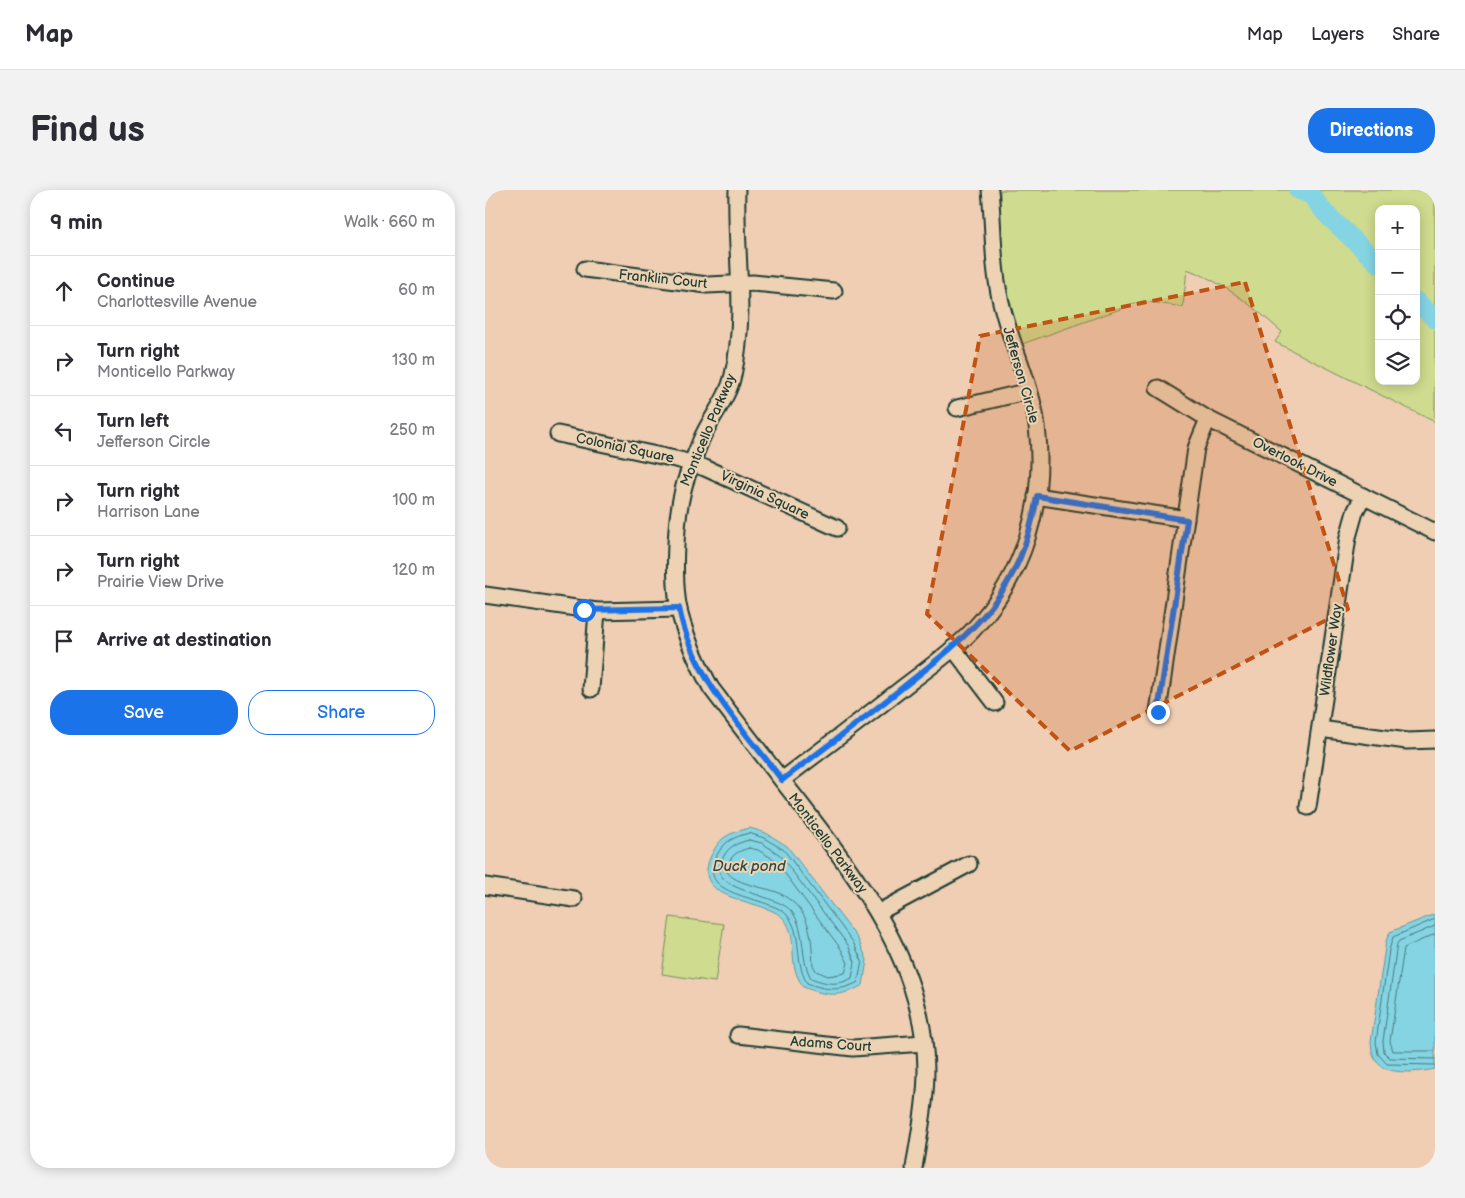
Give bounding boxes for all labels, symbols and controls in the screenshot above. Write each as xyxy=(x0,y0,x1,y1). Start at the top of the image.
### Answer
text: Map xyxy=(25,20,73,49)
text: Map xyxy=(1247,24,1283,45)
text: Layers xyxy=(1311,24,1364,45)
text: Share xyxy=(1392,24,1440,45)
button: Directions xyxy=(1308,108,1435,153)
text: Find us xyxy=(30,109,145,152)
map controls xyxy=(1375,205,1420,385)
button: + xyxy=(1375,205,1420,250)
text: 9 min xyxy=(50,210,103,235)
text: Walk · 660 m xyxy=(344,213,435,232)
button: − xyxy=(1375,250,1420,295)
street label: Franklin Court xyxy=(618,266,709,292)
text: Continue xyxy=(97,270,175,293)
icon: ahead xyxy=(50,277,78,305)
text: 60 m xyxy=(398,281,435,300)
text: Charlottesville Avenue xyxy=(97,293,257,312)
button: locate xyxy=(1375,295,1420,340)
street label: Jefferson Circle xyxy=(999,325,1043,425)
text: Turn right xyxy=(97,340,180,363)
button: layers xyxy=(1375,340,1420,385)
icon: right xyxy=(50,347,78,375)
text: 130 m xyxy=(392,351,435,370)
text: Monticello Parkway xyxy=(97,363,235,382)
street label: Monticello Parkway xyxy=(677,370,740,489)
text: Turn left xyxy=(97,410,169,433)
icon: left xyxy=(50,417,78,445)
text: 250 m xyxy=(389,421,435,440)
street label: Colonial Square xyxy=(574,429,676,467)
text: Jefferson Circle xyxy=(97,433,210,452)
street label: Overlook Drive xyxy=(1250,433,1340,491)
street label: Virginia Square xyxy=(718,467,812,523)
text: Turn right xyxy=(97,480,180,503)
icon: right xyxy=(50,487,78,515)
text: 100 m xyxy=(392,491,435,510)
text: Harrison Lane xyxy=(97,503,200,522)
text: Turn right xyxy=(97,550,180,573)
icon: right xyxy=(50,557,78,585)
text: 120 m xyxy=(392,561,435,580)
text: Prairie View Drive xyxy=(97,573,224,592)
route start xyxy=(573,599,596,622)
street label: Wildflower Way xyxy=(1316,602,1346,697)
icon: arrive xyxy=(50,627,78,655)
text: Arrive at destination xyxy=(97,629,272,652)
button: Save xyxy=(50,690,238,735)
button: Share xyxy=(248,690,435,735)
route end xyxy=(1147,701,1170,724)
street label: Monticello Parkway xyxy=(785,790,872,897)
water label: Duck pond xyxy=(712,857,786,876)
street label: Adams Court xyxy=(790,1033,873,1055)

